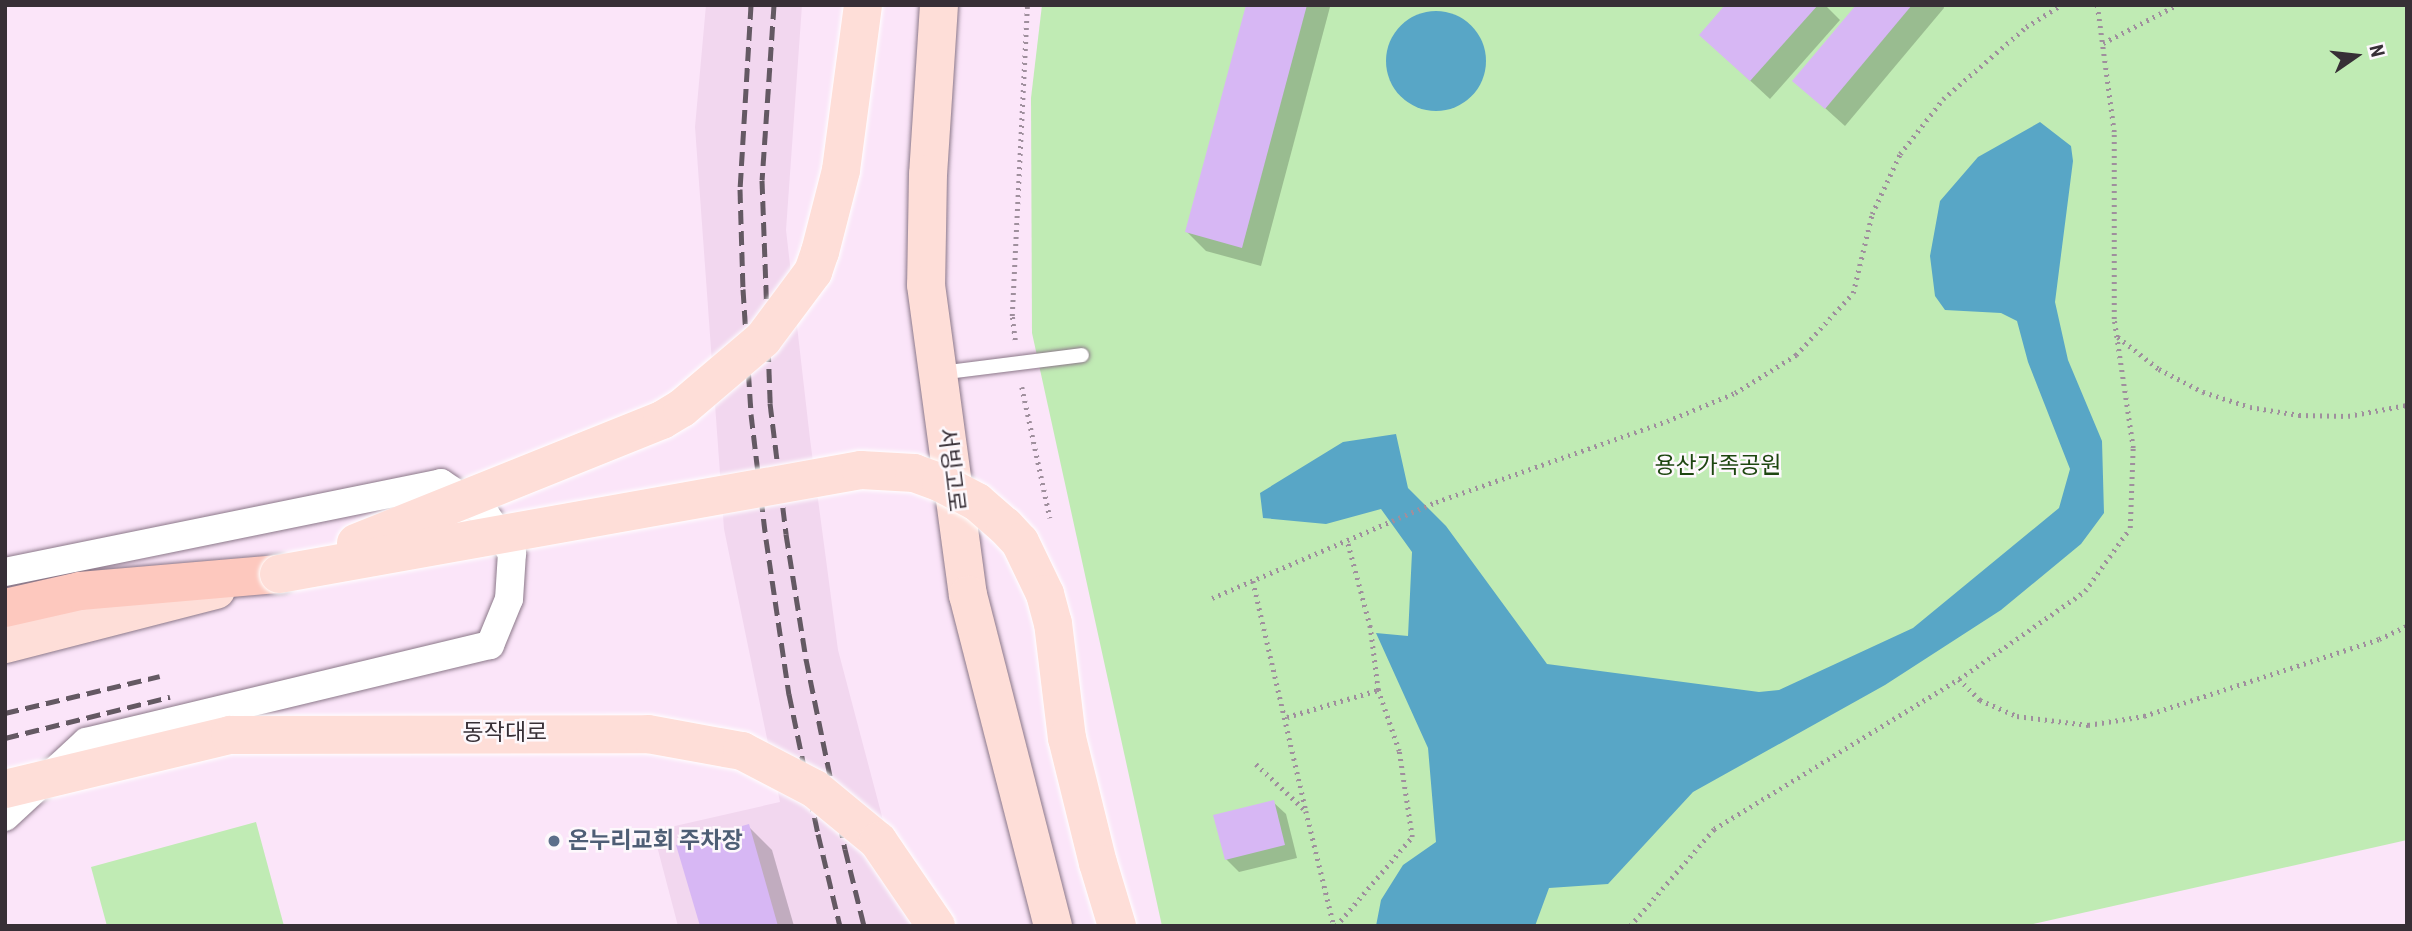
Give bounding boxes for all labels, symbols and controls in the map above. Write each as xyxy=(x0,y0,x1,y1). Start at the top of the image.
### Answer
north arrow xyxy=(2321,21,2391,91)
text: N xyxy=(2364,42,2389,59)
street label: 서빙고로 xyxy=(932,426,970,514)
park label: 용산가족공원 xyxy=(1655,452,1781,480)
street label: 동작대로 xyxy=(463,719,547,747)
place label: 온누리교회 주차장 xyxy=(568,827,743,855)
marker: 온누리교회 주차장 xyxy=(546,833,562,849)

